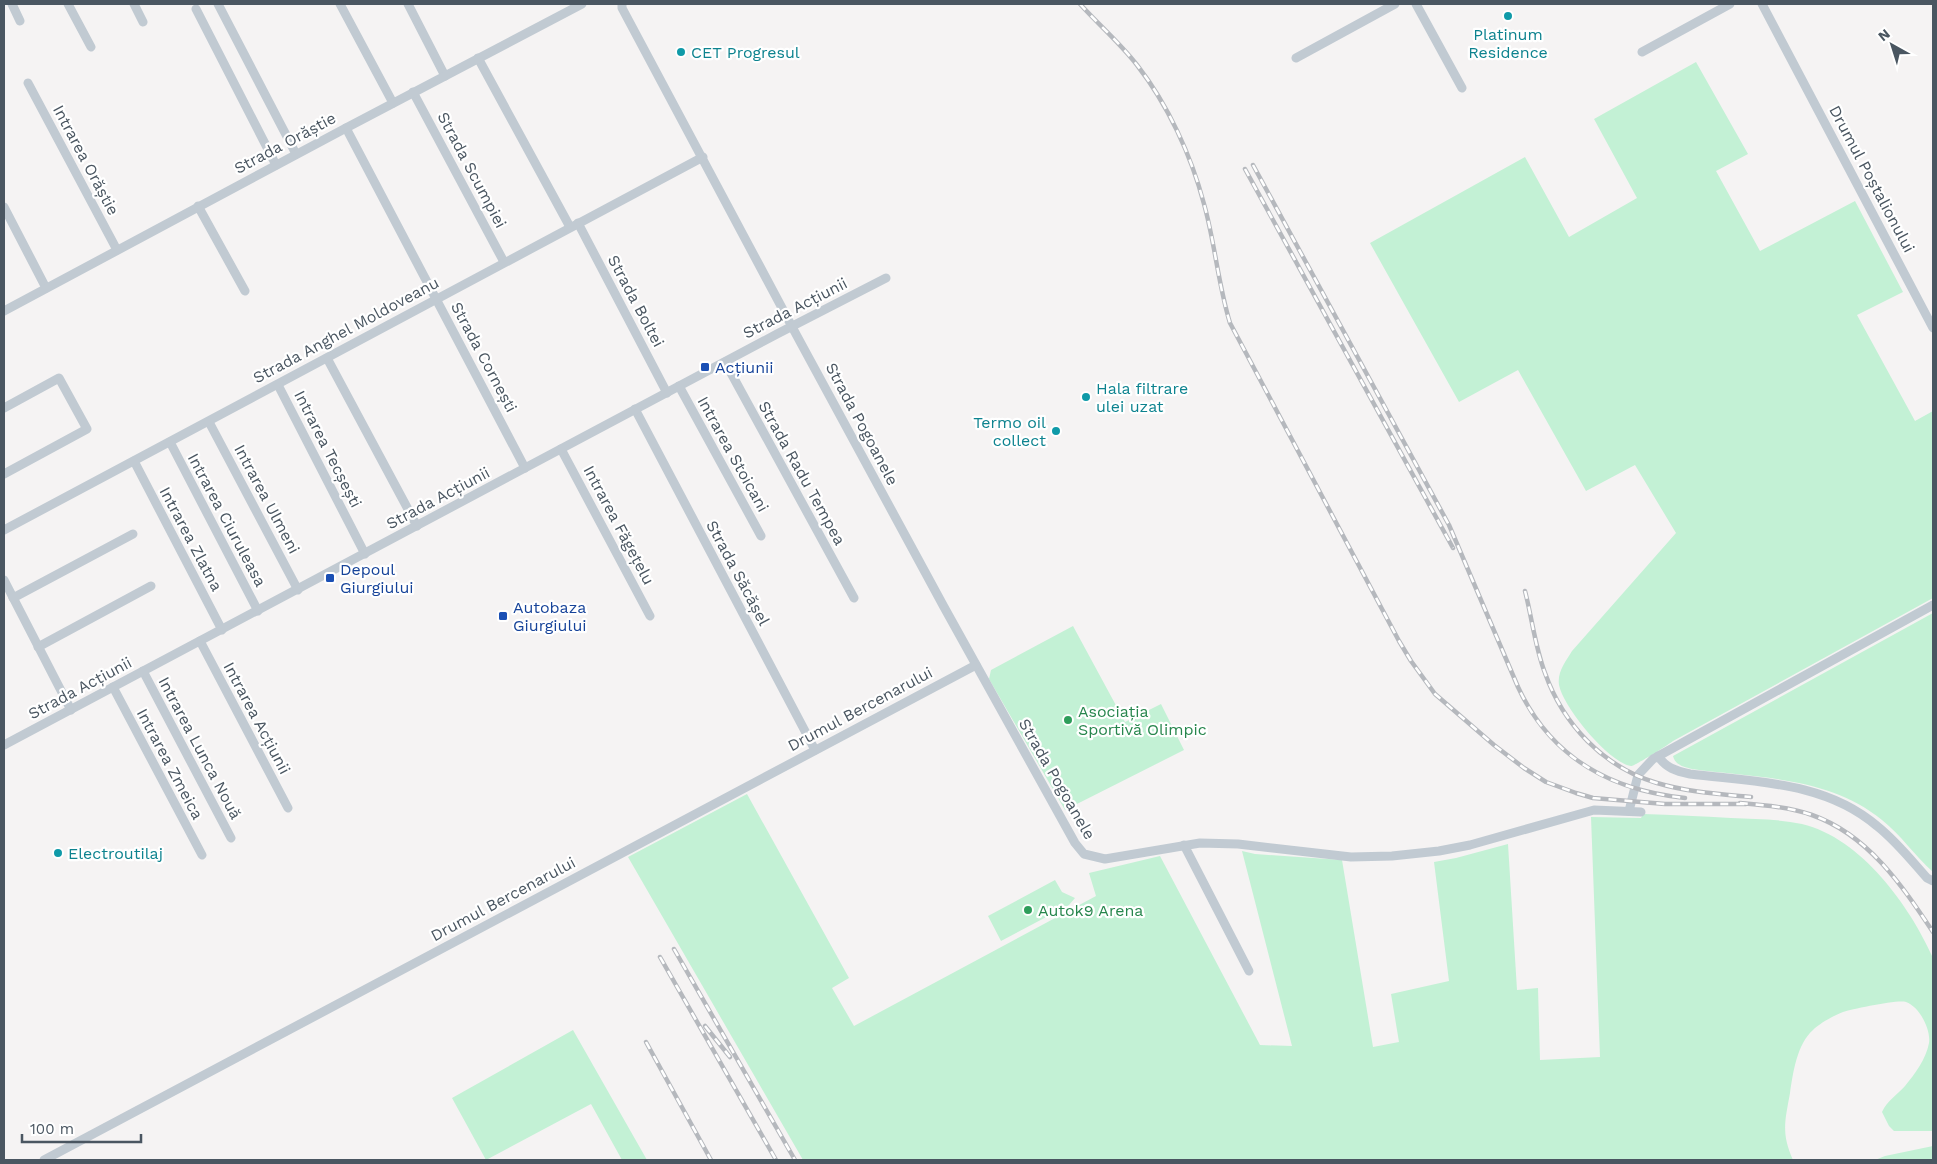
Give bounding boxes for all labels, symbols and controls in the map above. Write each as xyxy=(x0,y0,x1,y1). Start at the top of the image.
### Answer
marker: Platinum Residence xyxy=(1502,10,1514,22)
north arrow xyxy=(1867,20,1917,70)
place label: Platinum Residence xyxy=(1468,25,1548,62)
text: N xyxy=(1875,25,1893,44)
place label: CET Progresul xyxy=(691,43,800,62)
marker: CET Progresul xyxy=(675,46,687,58)
street label: Intrarea Orăștie xyxy=(49,102,123,218)
street label: Drumul Poștalionului xyxy=(1825,102,1919,256)
street label: Strada Orăștie xyxy=(231,108,339,178)
street label: Strada Scumpiei xyxy=(433,109,511,231)
street label: Strada Boltei xyxy=(604,252,668,350)
street label: Strada Anghel Moldoveanu xyxy=(250,273,442,387)
street label: Strada Acțiunii xyxy=(740,274,850,342)
street label: Strada Cornești xyxy=(447,299,521,415)
place label: Acțiunii xyxy=(715,358,774,377)
street label: Strada Pogoanele xyxy=(822,359,902,489)
marker: Acțiunii xyxy=(699,361,711,373)
place label: Hala filtrare ulei uzat xyxy=(1096,379,1188,416)
street label: Intrarea Tecșești xyxy=(290,387,366,511)
marker: Hala filtrare ulei uzat xyxy=(1080,391,1092,403)
street label: Intrarea Stoicani xyxy=(693,393,773,515)
street label: Strada Radu Tempea xyxy=(754,398,850,548)
place label: Termo oil collect xyxy=(973,413,1046,450)
marker: Termo oil collect xyxy=(1050,425,1062,437)
street label: Intrarea Ulmeni xyxy=(230,441,304,557)
street label: Intrarea Ciuruleasa xyxy=(184,450,270,590)
street label: Intrarea Făgețelu xyxy=(580,462,658,588)
street label: Strada Acțiunii xyxy=(383,463,493,533)
street label: Intrarea Zlatna xyxy=(155,484,227,594)
street label: Strada Săcășel xyxy=(702,517,774,629)
place label: Depoul Giurgiului xyxy=(340,560,414,597)
marker: Depoul Giurgiului xyxy=(324,572,336,584)
place label: Autobaza Giurgiului xyxy=(513,598,587,635)
marker: Autobaza Giurgiului xyxy=(497,610,509,622)
street label: Strada Acțiunii xyxy=(25,653,135,723)
street label: Intrarea Acțiunii xyxy=(219,659,295,777)
street label: Drumul Bercenarului xyxy=(784,663,936,755)
street label: Intrarea Lunca Nouă xyxy=(154,674,246,822)
place label: Asociația Sportivă Olimpic xyxy=(1078,702,1207,739)
street label: Intrarea Zmeica xyxy=(133,705,207,823)
marker: Asociația Sportivă Olimpic xyxy=(1062,714,1074,726)
street label: Strada Pogoanele xyxy=(1015,715,1099,843)
place label: Electroutilaj xyxy=(68,844,163,863)
marker: Electroutilaj xyxy=(52,847,64,859)
street label: Drumul Bercenarului xyxy=(427,853,579,945)
place label: Autok9 Arena xyxy=(1038,901,1143,920)
marker: Autok9 Arena xyxy=(1022,904,1034,916)
scale bar xyxy=(22,1112,141,1144)
text: 100 m xyxy=(30,1120,74,1138)

